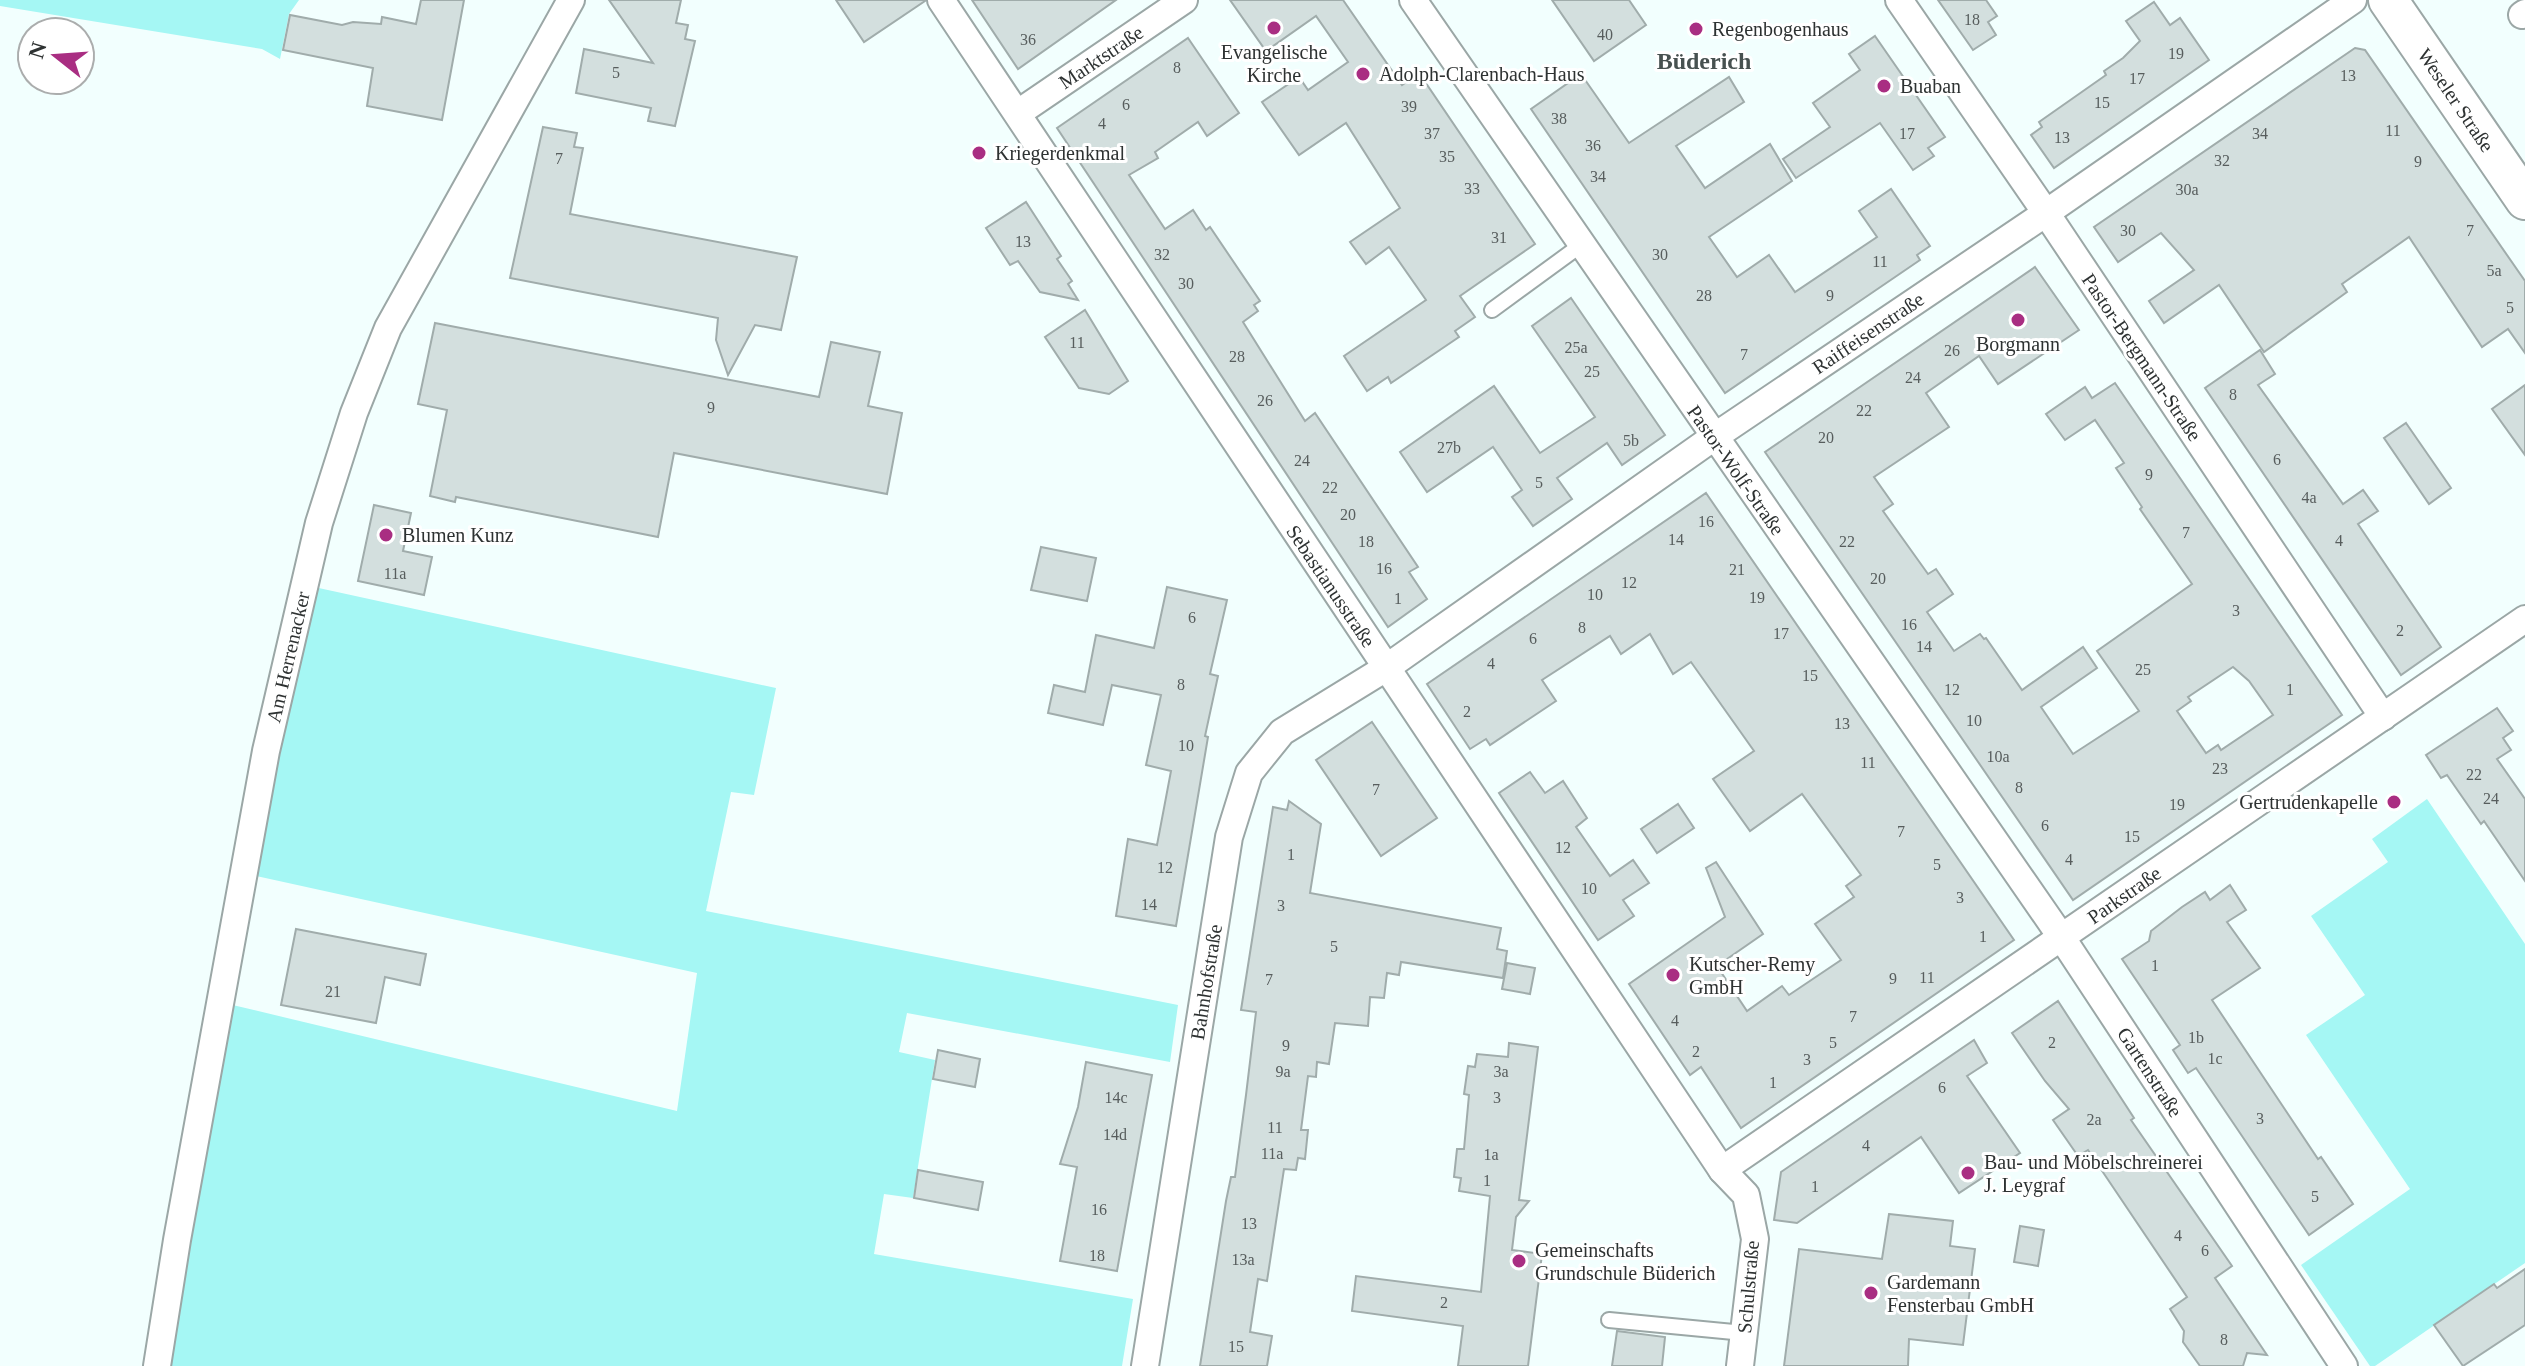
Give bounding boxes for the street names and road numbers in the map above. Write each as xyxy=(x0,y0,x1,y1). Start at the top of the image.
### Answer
street label: Marktstraße xyxy=(1055,21,1147,93)
street label: Weseler Straße xyxy=(2413,44,2499,156)
street label: Pastor-Bergmann-Straße xyxy=(2077,269,2206,445)
street label: Raiffeisenstraße xyxy=(1808,288,1928,378)
street label: Pastor-Wolf-Straße xyxy=(1683,401,1789,539)
street label: Sebastianusstraße xyxy=(1282,521,1380,651)
street label: Am Herrenacker xyxy=(262,589,314,725)
street label: Parkstraße xyxy=(2083,862,2165,928)
street label: Bahnhofstraße xyxy=(1186,923,1226,1041)
street label: Gartenstraße xyxy=(2113,1023,2187,1121)
street label: Schulstraße xyxy=(1733,1239,1763,1334)

